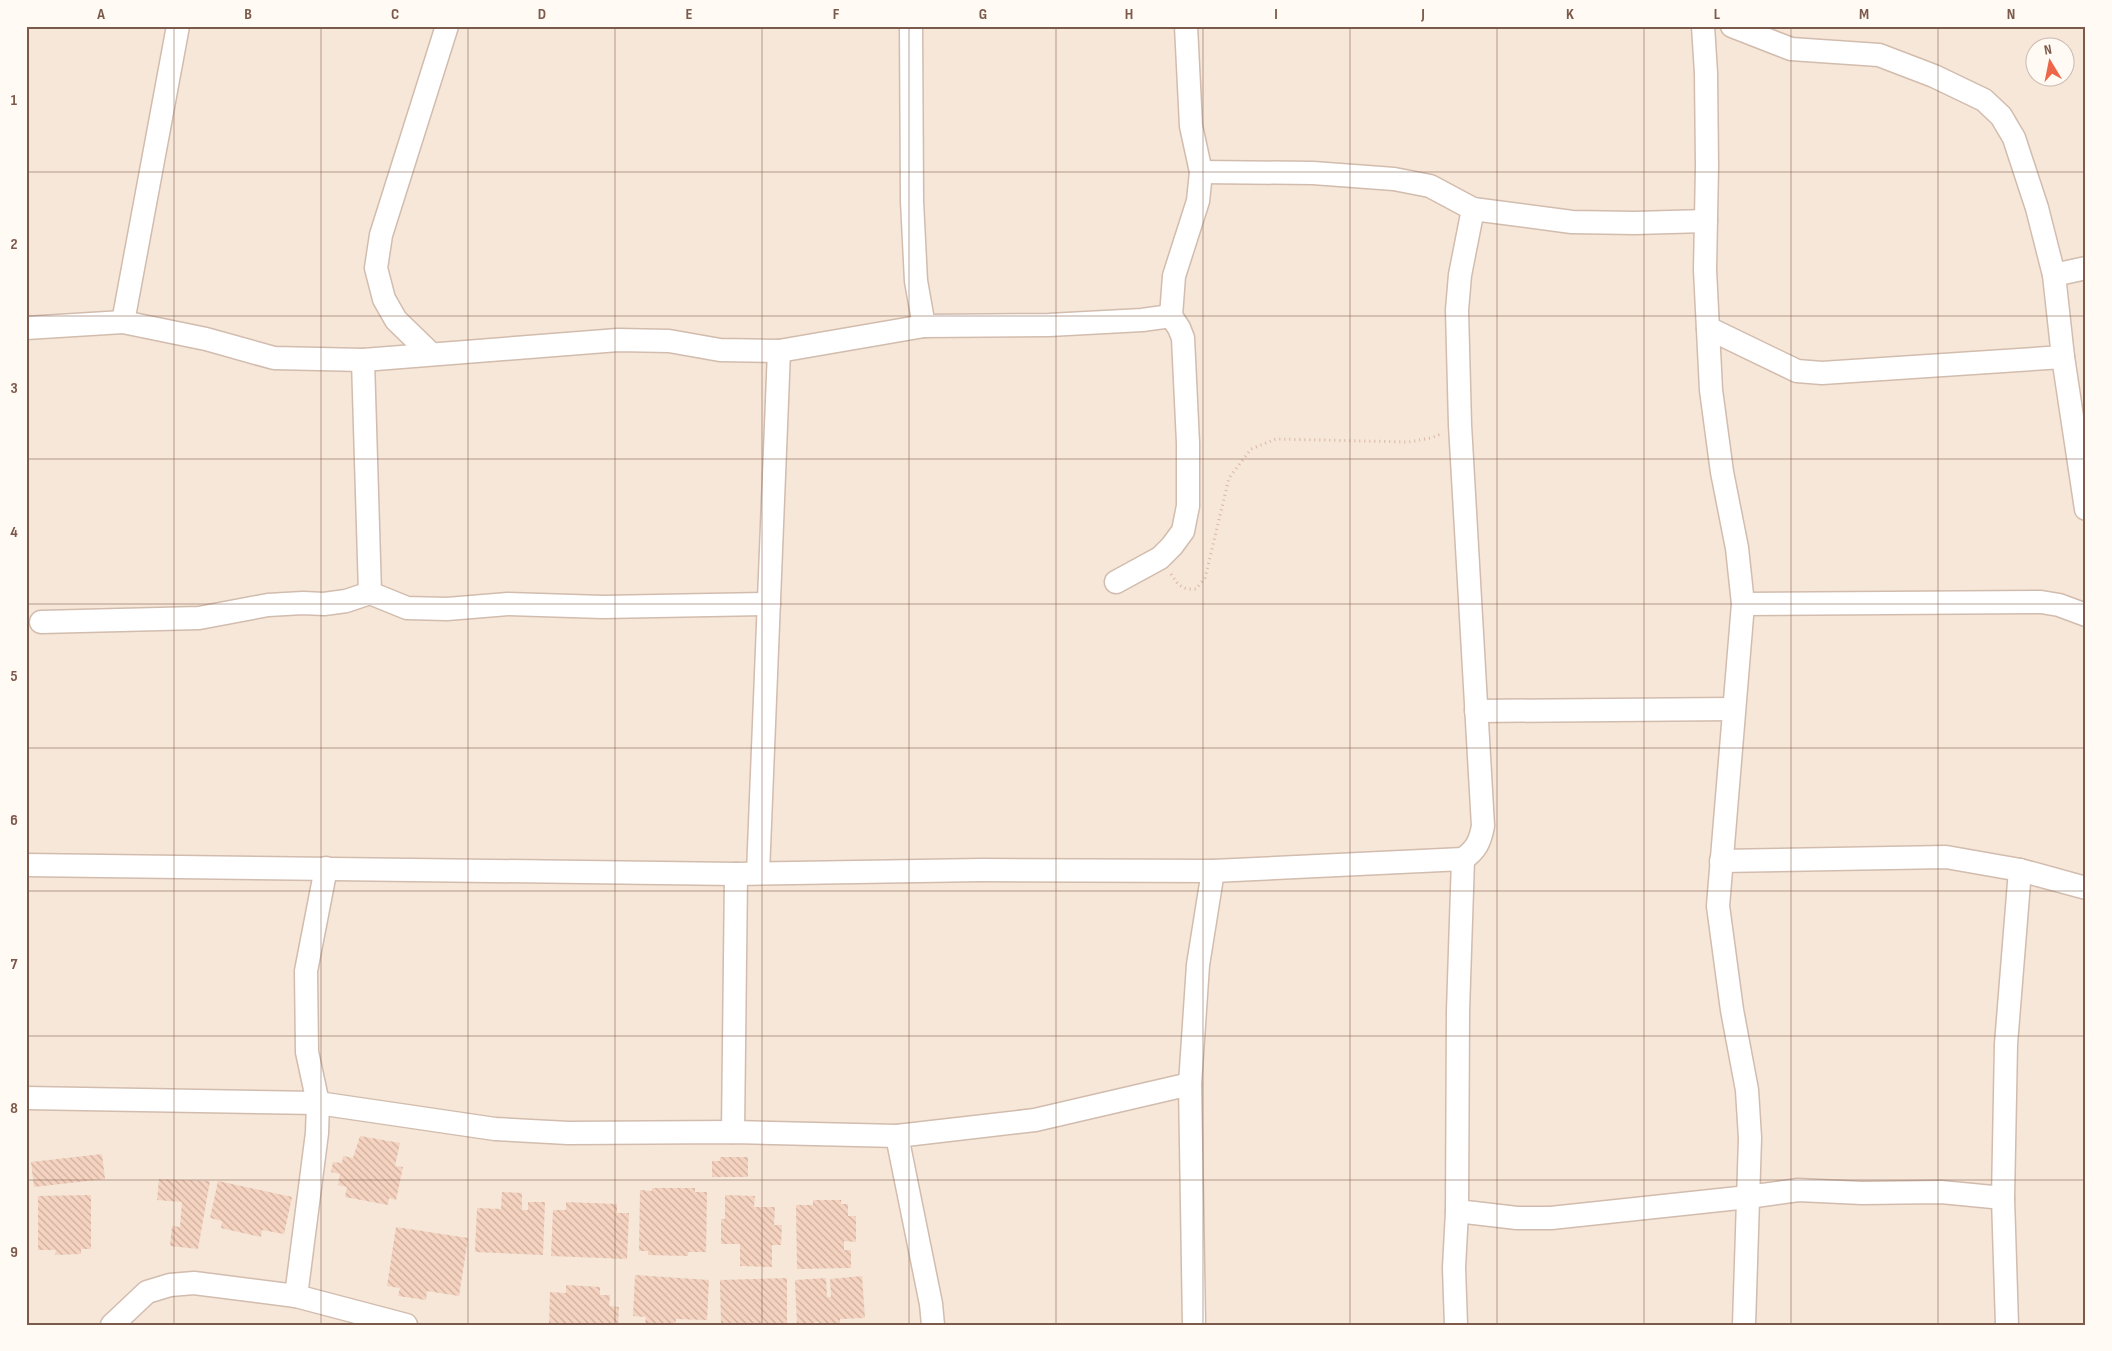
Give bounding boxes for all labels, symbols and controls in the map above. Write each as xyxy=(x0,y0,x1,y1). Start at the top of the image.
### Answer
text: A xyxy=(96,5,105,24)
text: B xyxy=(244,5,252,24)
text: C xyxy=(391,5,399,24)
text: D xyxy=(538,5,546,24)
text: E xyxy=(686,5,693,24)
text: F xyxy=(833,5,840,24)
text: G xyxy=(979,5,987,24)
text: H xyxy=(1125,5,1133,24)
text: I xyxy=(1274,5,1278,24)
text: J xyxy=(1420,5,1425,24)
text: K xyxy=(1566,5,1574,24)
text: L xyxy=(1714,5,1721,24)
text: M xyxy=(1859,5,1869,24)
text: N xyxy=(2007,5,2015,24)
north arrow xyxy=(2024,38,2074,88)
text: N xyxy=(2043,41,2053,59)
text: 1 xyxy=(11,91,18,110)
text: 2 xyxy=(10,235,18,254)
text: 3 xyxy=(10,379,18,398)
text: 4 xyxy=(10,523,18,542)
text: 5 xyxy=(10,667,18,686)
text: 6 xyxy=(10,811,18,830)
text: 7 xyxy=(11,955,18,974)
text: 8 xyxy=(10,1099,18,1118)
text: 9 xyxy=(10,1243,18,1262)

